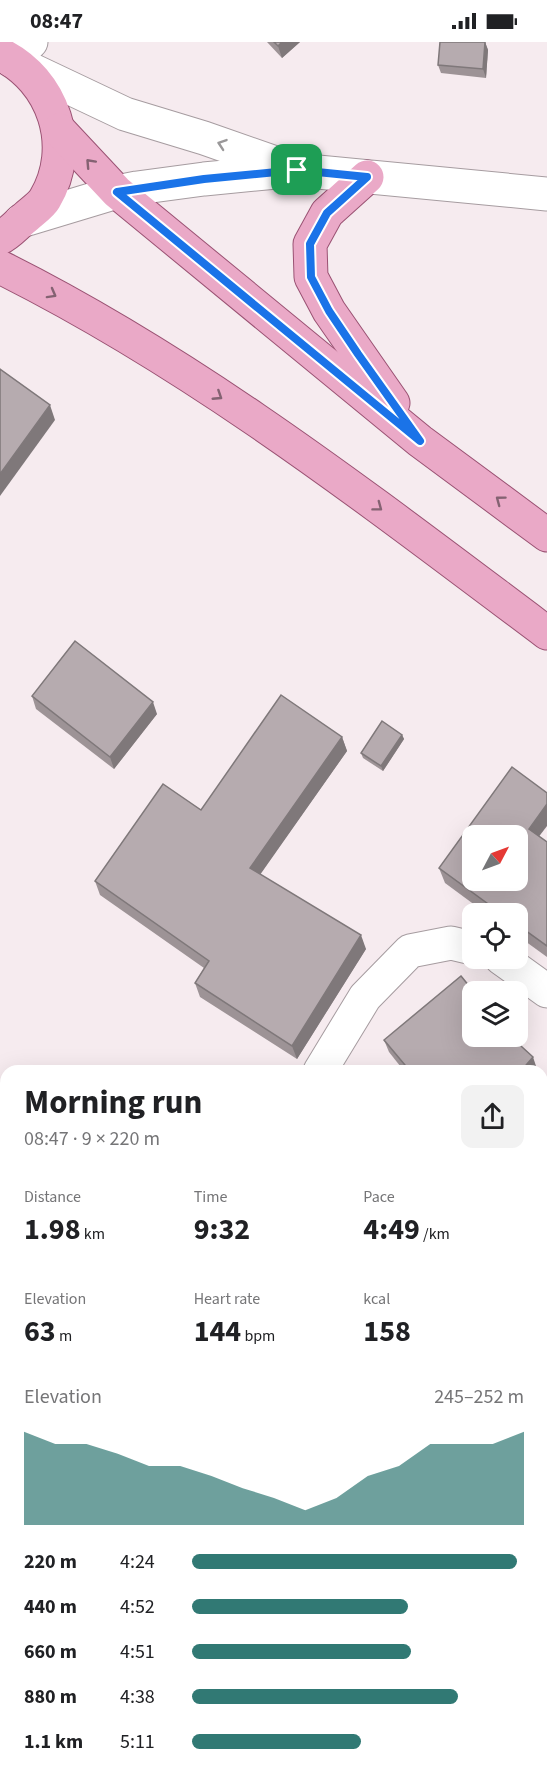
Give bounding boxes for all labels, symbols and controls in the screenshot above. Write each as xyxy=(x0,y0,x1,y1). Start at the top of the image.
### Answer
text: 08:47 xyxy=(30,5,83,37)
one-way arrow xyxy=(217,139,228,152)
pin xyxy=(271,144,322,195)
icon: arrive xyxy=(280,153,313,186)
one-way arrow xyxy=(86,160,97,170)
one-way arrow xyxy=(46,287,56,298)
one-way arrow xyxy=(212,389,222,401)
one-way arrow xyxy=(496,496,507,507)
one-way arrow xyxy=(372,500,383,511)
north arrow xyxy=(462,825,528,891)
map controls xyxy=(462,825,528,1047)
button: locate xyxy=(462,903,528,969)
button: layers xyxy=(462,981,528,1047)
text: Morning run xyxy=(24,1079,202,1126)
button: share xyxy=(461,1085,524,1148)
text: 08:47 · 9 × 220 m xyxy=(24,1125,160,1153)
text: Distance xyxy=(24,1186,81,1208)
text: Time xyxy=(194,1186,227,1208)
text: Pace xyxy=(363,1186,395,1208)
text: 1.98 xyxy=(24,1208,81,1251)
text: 9:32 xyxy=(194,1208,250,1251)
text: 4:49 xyxy=(363,1208,420,1251)
text: km xyxy=(81,1223,105,1245)
text: /km xyxy=(420,1223,450,1245)
text: Elevation xyxy=(24,1288,86,1310)
text: Heart rate xyxy=(194,1288,260,1310)
text: kcal xyxy=(363,1288,390,1310)
text: 63 xyxy=(24,1310,56,1353)
text: 144 xyxy=(194,1310,241,1353)
text: 158 xyxy=(363,1310,411,1353)
text: m xyxy=(56,1325,72,1347)
text: bpm xyxy=(241,1325,275,1347)
text: Elevation xyxy=(24,1383,102,1411)
text: 245–252 m xyxy=(434,1383,524,1411)
text: 220 m xyxy=(24,1548,77,1576)
text: 4:24 xyxy=(120,1548,155,1576)
text: 440 m xyxy=(24,1593,77,1621)
text: 4:52 xyxy=(120,1593,155,1621)
text: 660 m xyxy=(24,1638,77,1666)
text: 4:51 xyxy=(120,1638,155,1666)
text: 880 m xyxy=(24,1683,77,1711)
text: 4:38 xyxy=(120,1683,155,1711)
text: 1.1 km xyxy=(24,1728,83,1756)
text: 5:11 xyxy=(120,1728,155,1756)

